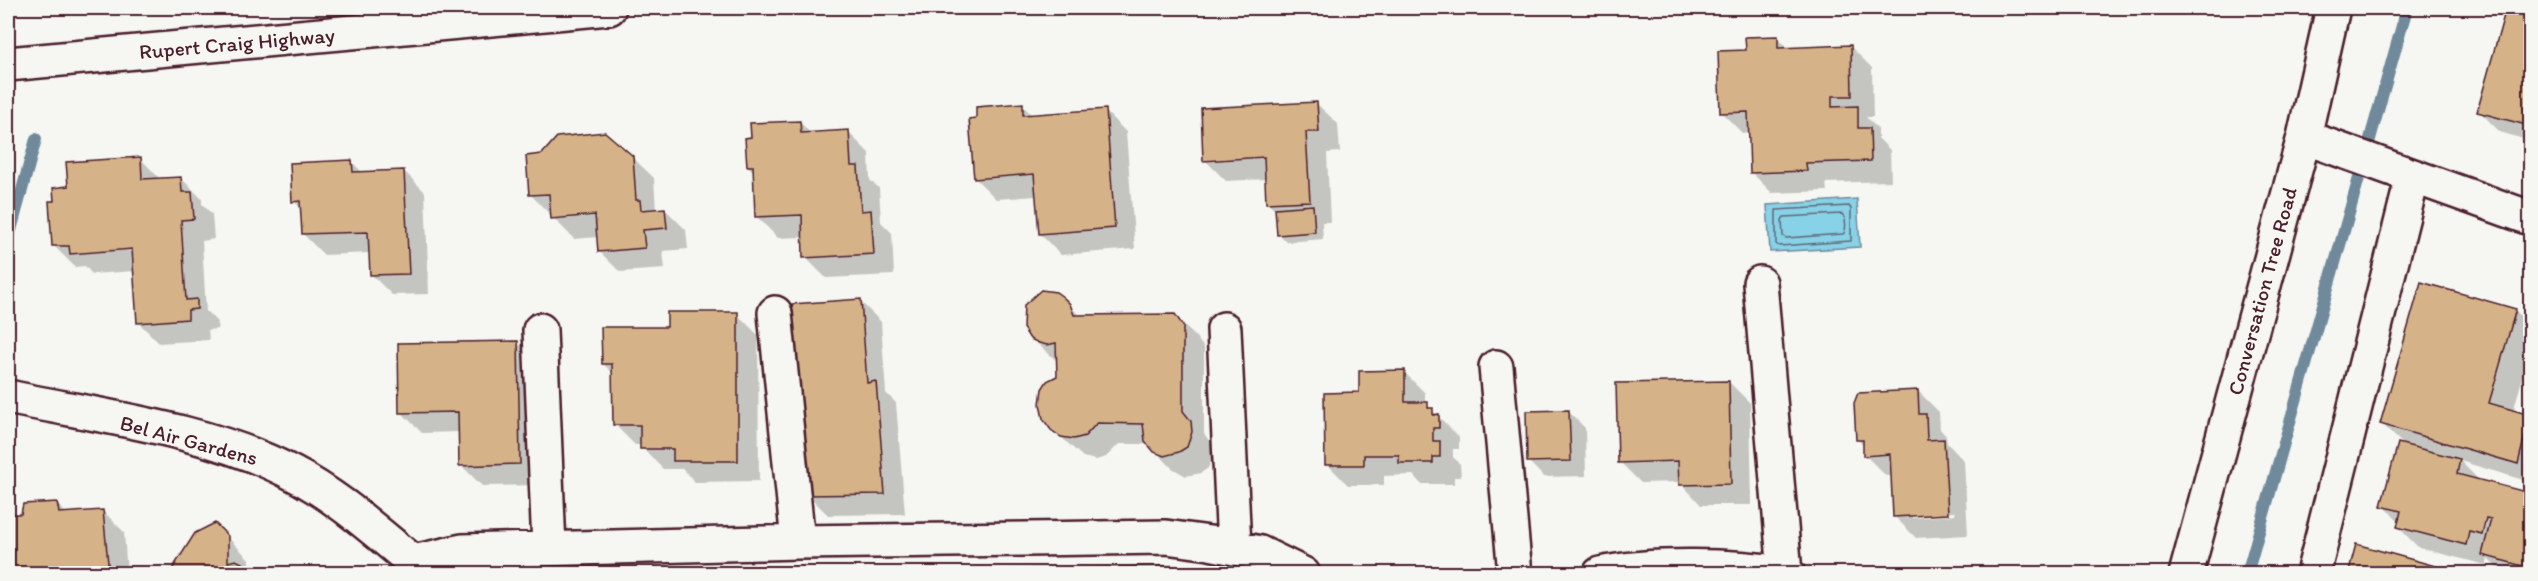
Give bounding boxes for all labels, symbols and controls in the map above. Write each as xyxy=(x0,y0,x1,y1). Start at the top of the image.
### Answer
street label: Rupert Craig Highway xyxy=(138,22,336,64)
street label: Conversation Tree Road xyxy=(2222,184,2302,398)
street label: Bel Air Gardens xyxy=(117,410,261,470)

